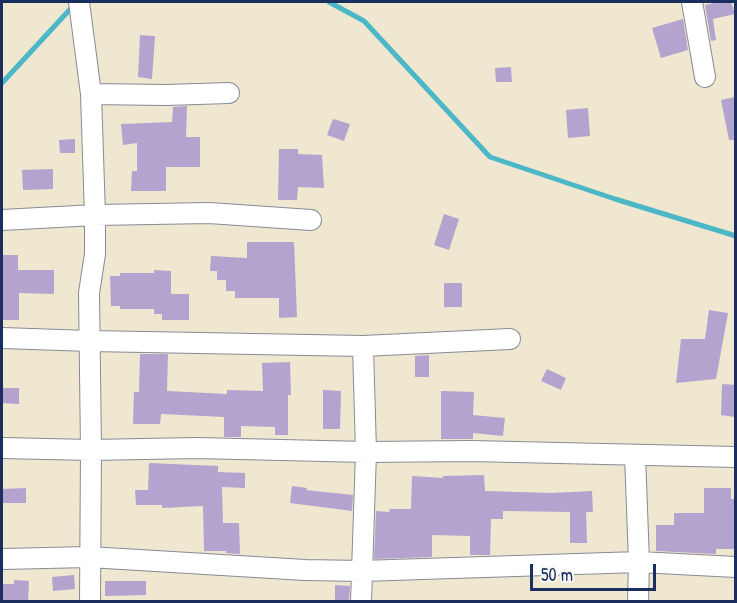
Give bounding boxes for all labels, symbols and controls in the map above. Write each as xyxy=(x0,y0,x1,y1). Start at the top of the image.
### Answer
scale bar xyxy=(533,552,659,590)
text: 50 m xyxy=(541,562,573,587)

